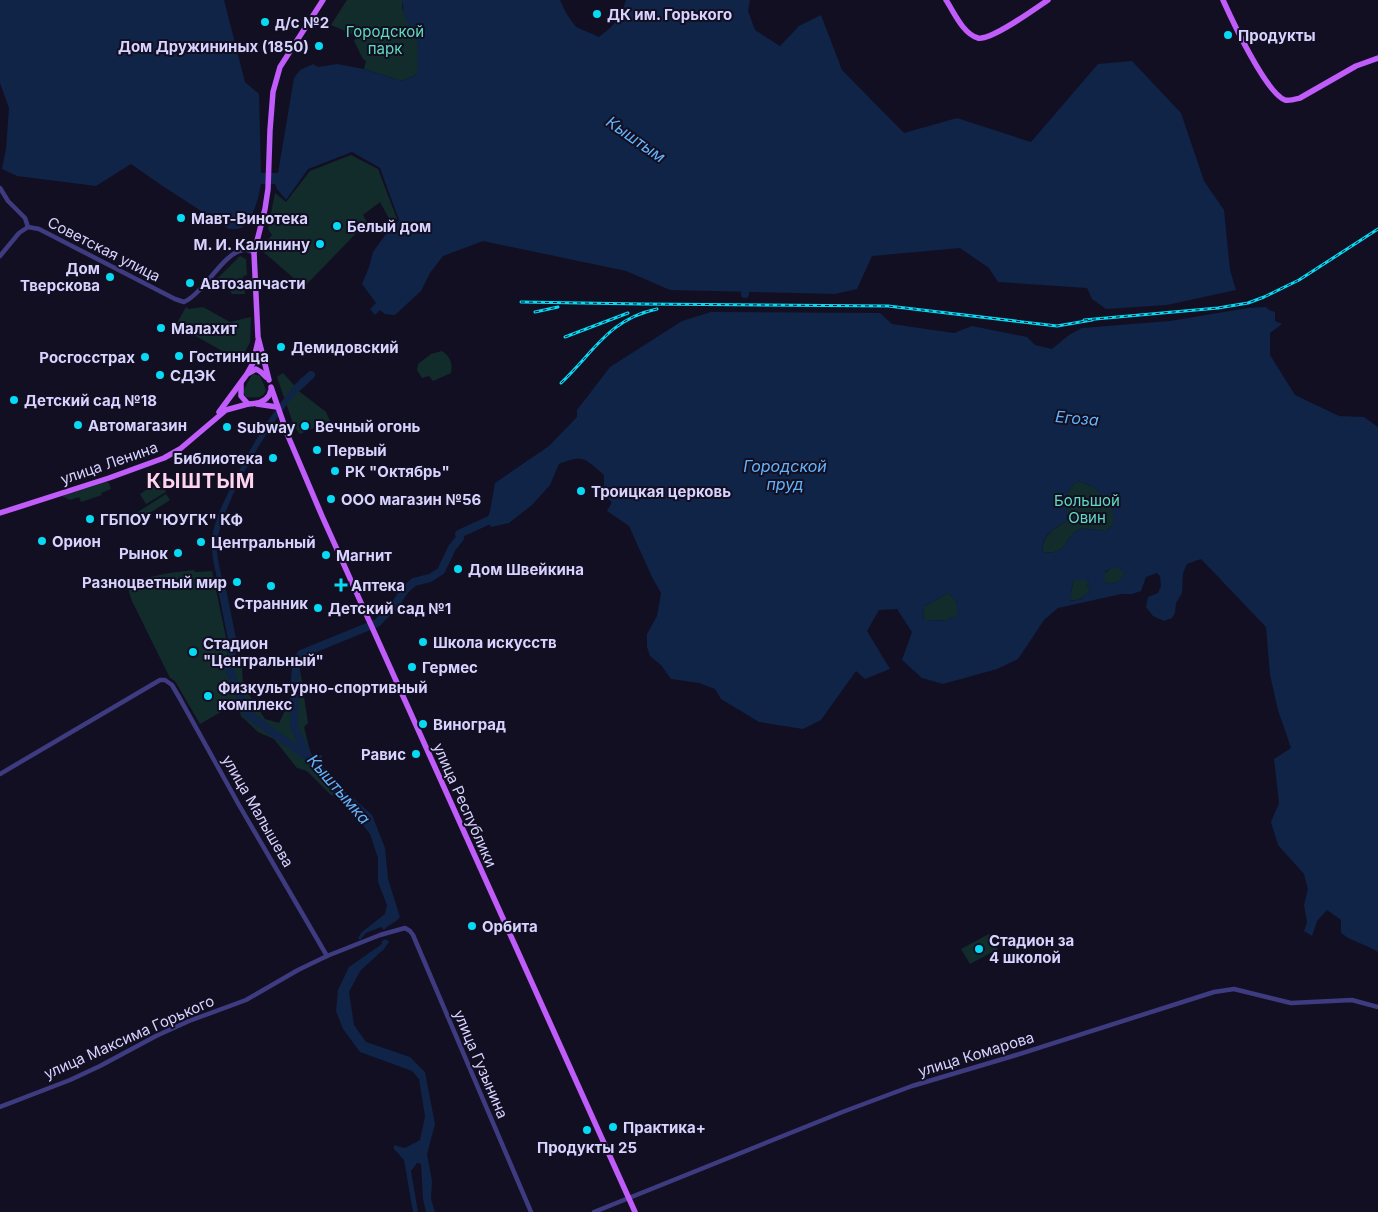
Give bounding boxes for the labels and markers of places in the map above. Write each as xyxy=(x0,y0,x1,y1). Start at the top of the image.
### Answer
place label: ДК им. Горького xyxy=(607,5,732,24)
marker: ДК им. Горького xyxy=(591,8,603,20)
place label: д/с №2 xyxy=(275,13,329,32)
marker: д/с №2 xyxy=(259,16,271,28)
place label: Продукты xyxy=(1238,26,1316,45)
marker: Продукты xyxy=(1222,29,1234,41)
place label: Дом Дружининых (1850) xyxy=(118,37,309,56)
marker: Дом Дружининых (1850) xyxy=(313,40,325,52)
place label: Мавт-Винотека xyxy=(191,209,308,228)
marker: Мавт-Винотека xyxy=(175,212,187,224)
place label: Белый дом xyxy=(347,217,431,236)
marker: Белый дом xyxy=(331,220,343,232)
place label: М. И. Калинину xyxy=(193,235,310,254)
marker: М. И. Калинину xyxy=(314,238,326,250)
place label: Дом Тверскова xyxy=(20,259,100,295)
marker: Дом Тверскова xyxy=(104,271,116,283)
place label: Автозапчасти xyxy=(200,274,306,293)
marker: Автозапчасти xyxy=(184,277,196,289)
place label: Малахит xyxy=(171,319,237,338)
marker: Малахит xyxy=(155,322,167,334)
place label: Демидовский xyxy=(291,338,399,357)
marker: Демидовский xyxy=(275,341,287,353)
place label: Гостиница xyxy=(189,347,269,366)
place label: Росгосстрах xyxy=(39,348,135,367)
marker: Гостиница xyxy=(173,350,185,362)
marker: Росгосстрах xyxy=(139,351,151,363)
place label: СДЭК xyxy=(170,366,216,385)
marker: СДЭК xyxy=(154,369,166,381)
place label: Детский сад №18 xyxy=(24,391,157,410)
marker: Детский сад №18 xyxy=(8,394,20,406)
place label: Автомагазин xyxy=(88,416,187,435)
place label: Вечный огонь xyxy=(315,417,421,436)
place label: Subway xyxy=(237,418,296,437)
marker: Автомагазин xyxy=(72,419,84,431)
marker: Вечный огонь xyxy=(299,420,311,432)
marker: Subway xyxy=(221,421,233,433)
place label: Первый xyxy=(327,441,387,460)
marker: Первый xyxy=(311,444,323,456)
place label: Библиотека xyxy=(174,449,263,468)
marker: Библиотека xyxy=(267,452,279,464)
place label: РК "Октябрь" xyxy=(345,462,450,481)
marker: РК "Октябрь" xyxy=(329,465,341,477)
place label: Троицкая церковь xyxy=(591,482,731,501)
marker: Троицкая церковь xyxy=(575,485,587,497)
place label: ООО магазин №56 xyxy=(341,490,482,509)
marker: ООО магазин №56 xyxy=(325,493,337,505)
place label: ГБПОУ "ЮУГК" КФ xyxy=(100,510,243,529)
marker: ГБПОУ "ЮУГК" КФ xyxy=(84,513,96,525)
place label: Орион xyxy=(52,532,101,551)
place label: Центральный xyxy=(211,533,316,552)
marker: Орион xyxy=(36,535,48,547)
marker: Центральный xyxy=(195,536,207,548)
place label: Рынок xyxy=(119,544,168,563)
place label: Магнит xyxy=(336,546,392,565)
marker: Рынок xyxy=(172,547,184,559)
marker: Магнит xyxy=(320,549,332,561)
place label: Дом Швейкина xyxy=(468,560,584,579)
marker: Дом Швейкина xyxy=(452,563,464,575)
place label: Разноцветный мир xyxy=(82,573,227,592)
marker: Разноцветный мир xyxy=(231,576,243,588)
place label: Аптека xyxy=(351,576,405,595)
marker: Аптека xyxy=(335,579,347,591)
marker: Странник xyxy=(265,580,277,592)
place label: Странник xyxy=(234,594,308,613)
place label: Детский сад №1 xyxy=(328,599,451,618)
marker: Детский сад №1 xyxy=(312,602,324,614)
place label: Школа искусств xyxy=(433,633,557,652)
place label: Стадион "Центральный" xyxy=(203,634,324,670)
marker: Школа искусств xyxy=(417,636,429,648)
marker: Стадион "Центральный" xyxy=(187,646,199,658)
place label: Гермес xyxy=(422,658,478,677)
marker: Гермес xyxy=(406,661,418,673)
place label: Физкультурно-спортивный комплекс xyxy=(218,678,428,714)
marker: Физкультурно-спортивный комплекс xyxy=(202,690,214,702)
place label: Виноград xyxy=(433,715,506,734)
marker: Виноград xyxy=(417,718,429,730)
place label: Равис xyxy=(361,745,406,764)
marker: Равис xyxy=(410,748,422,760)
place label: Орбита xyxy=(482,917,538,936)
marker: Орбита xyxy=(466,920,478,932)
place label: Стадион за 4 школой xyxy=(989,931,1074,967)
marker: Стадион за 4 школой xyxy=(973,943,985,955)
place label: Практика+ xyxy=(623,1118,706,1137)
marker: Практика+ xyxy=(607,1121,619,1133)
marker: Продукты 25 xyxy=(581,1124,593,1136)
place label: Продукты 25 xyxy=(537,1138,637,1157)

